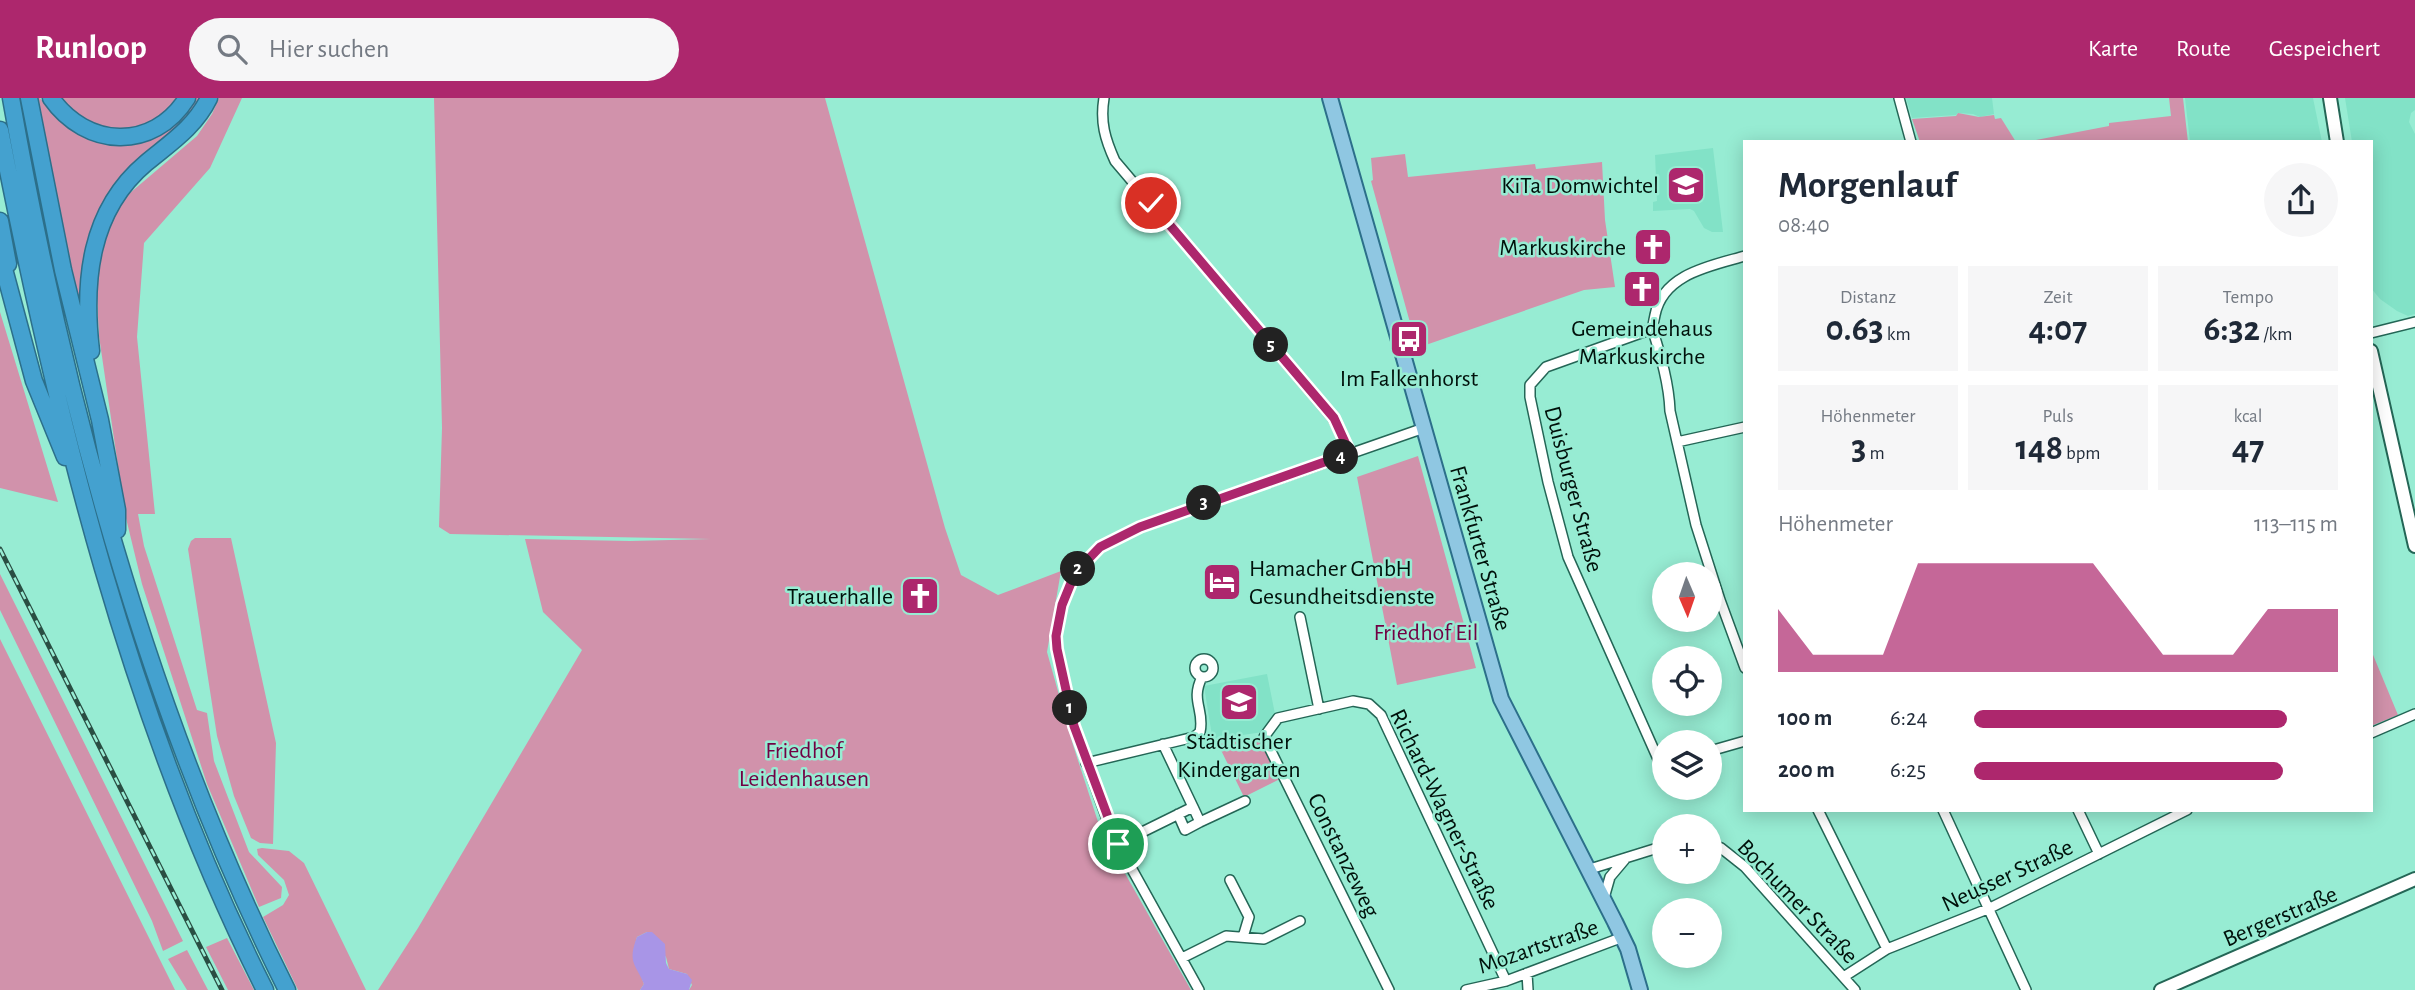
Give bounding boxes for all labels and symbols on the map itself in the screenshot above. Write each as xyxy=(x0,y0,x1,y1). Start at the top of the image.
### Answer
school or university icon: KiTa Domwichtel xyxy=(1665,164,1707,206)
pin xyxy=(1121,173,1181,233)
place label: KiTa Domwichtel xyxy=(1501,174,1659,198)
church icon: Markuskirche xyxy=(1632,226,1674,268)
place label: Markuskirche xyxy=(1499,236,1626,260)
church icon: Gemeindehaus Markuskirche xyxy=(1621,268,1663,310)
place label: Gemeindehaus Markuskirche xyxy=(1571,317,1713,369)
bus stop icon: Im Falkenhorst xyxy=(1388,318,1430,360)
pin: 5 xyxy=(1254,328,1288,362)
place label: Im Falkenhorst xyxy=(1340,367,1479,391)
street label: Duisburger Straße xyxy=(1539,404,1607,575)
pin: 4 xyxy=(1324,440,1358,474)
street label: Frankfurter Straße xyxy=(1445,463,1515,633)
pin: 3 xyxy=(1186,486,1222,520)
pin: 2 xyxy=(1060,552,1096,587)
place label: Hamacher GmbH Gesundheitsdienste xyxy=(1249,557,1435,609)
hotel icon: Hamacher GmbH Gesundheitsdienste xyxy=(1201,561,1243,603)
north arrow xyxy=(1652,562,1722,632)
church icon: Trauerhalle xyxy=(899,575,941,617)
place label: Trauerhalle xyxy=(787,585,893,609)
park label: Friedhof Eil xyxy=(1374,621,1478,645)
school or university icon: Städtischer Kindergarten xyxy=(1218,681,1260,723)
pin: 1 xyxy=(1052,690,1088,726)
street label: Richard-Wagner-Straße xyxy=(1385,705,1503,914)
place label: Städtischer Kindergarten xyxy=(1177,730,1301,782)
park label: Friedhof Leidenhausen xyxy=(739,739,869,791)
street label: Constanzeweg xyxy=(1303,790,1384,921)
pin xyxy=(1088,814,1148,874)
street label: Bochumer Straße xyxy=(1732,835,1862,968)
street label: Neusser Straße xyxy=(1938,835,2077,917)
street label: Bergerstraße xyxy=(2220,882,2341,952)
street label: Mozartstraße xyxy=(1475,915,1602,979)

